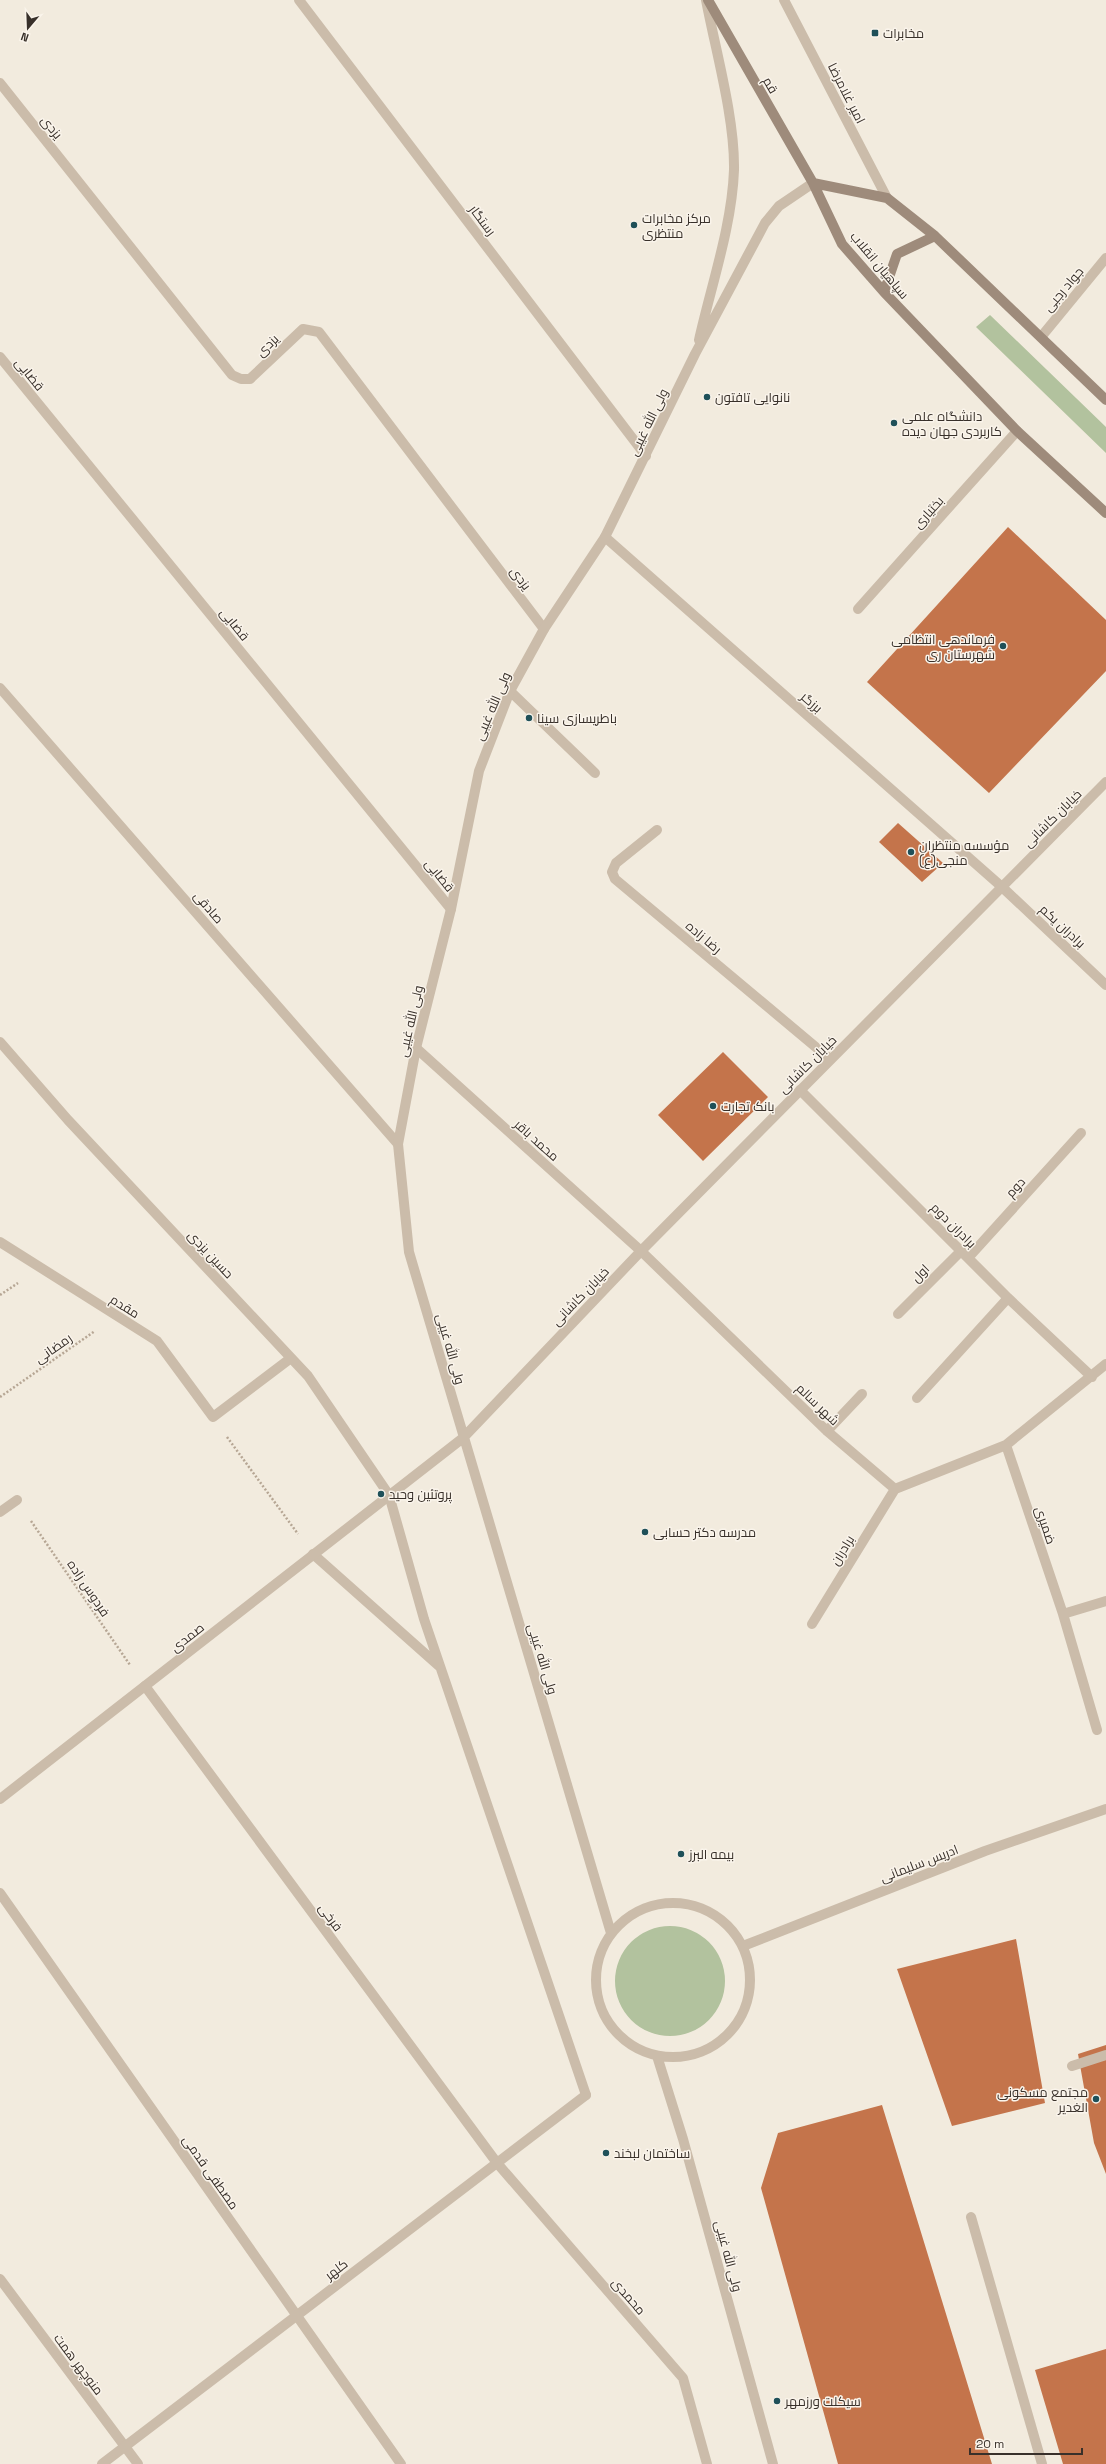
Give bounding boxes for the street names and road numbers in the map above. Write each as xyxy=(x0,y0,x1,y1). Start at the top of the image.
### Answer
street label: امیر غلامرضا xyxy=(824,60,869,127)
street label: قم xyxy=(758,74,782,97)
street label: یزدی xyxy=(37,112,67,143)
street label: رستگار xyxy=(465,201,500,239)
street label: سپاهیان انقلاب xyxy=(847,228,913,302)
street label: جواد رجبی xyxy=(1040,263,1087,315)
street label: یزدی xyxy=(252,330,283,360)
street label: قضایی xyxy=(11,354,48,394)
street label: ولی الله غیبی xyxy=(625,386,672,459)
street label: بختیاری xyxy=(909,493,947,532)
street label: یزدی xyxy=(506,563,535,594)
street label: قضایی xyxy=(216,604,253,644)
street label: ولی الله غیبی xyxy=(470,669,515,743)
street label: برزگر xyxy=(796,688,826,716)
street label: خیابان کاشانی xyxy=(1020,786,1085,851)
street label: قضایی xyxy=(421,855,458,895)
street label: صادقی xyxy=(190,888,227,927)
street label: برادران یکم xyxy=(1035,901,1089,953)
street label: رضا زاده xyxy=(682,917,725,957)
street label: ولی الله غیبی xyxy=(394,984,427,1059)
street label: خیابان کاشانی xyxy=(775,1032,840,1097)
street label: محمد باقر xyxy=(510,1115,563,1165)
street label: دوم xyxy=(1002,1174,1030,1202)
street label: برادران دوم xyxy=(927,1199,980,1252)
street label: حسین یزدی xyxy=(184,1227,237,1282)
street label: اول xyxy=(908,1261,933,1286)
street label: خیابان کاشانی xyxy=(548,1263,613,1329)
street label: مقدم xyxy=(106,1291,143,1323)
street label: ولی الله غیبی xyxy=(432,1312,469,1387)
street label: رمضانی xyxy=(31,1330,75,1367)
street label: شهر سالم xyxy=(792,1380,843,1430)
street label: ضمیری xyxy=(1031,1504,1060,1546)
street label: برادران xyxy=(827,1532,858,1569)
street label: فردوس زاده xyxy=(63,1557,114,1620)
street label: صمدی xyxy=(167,1619,208,1656)
street label: ولی الله غیبی xyxy=(524,1622,561,1696)
street label: ادریس سلیمانی xyxy=(878,1841,961,1886)
street label: فرخی xyxy=(315,1900,346,1935)
street label: مصطفی قدمی xyxy=(179,2132,243,2213)
street label: ولی الله غیبی xyxy=(711,2219,746,2294)
street label: کلهر xyxy=(321,2255,351,2284)
street label: محمدی xyxy=(608,2274,649,2318)
street label: منوچهر همت xyxy=(49,2330,107,2399)

